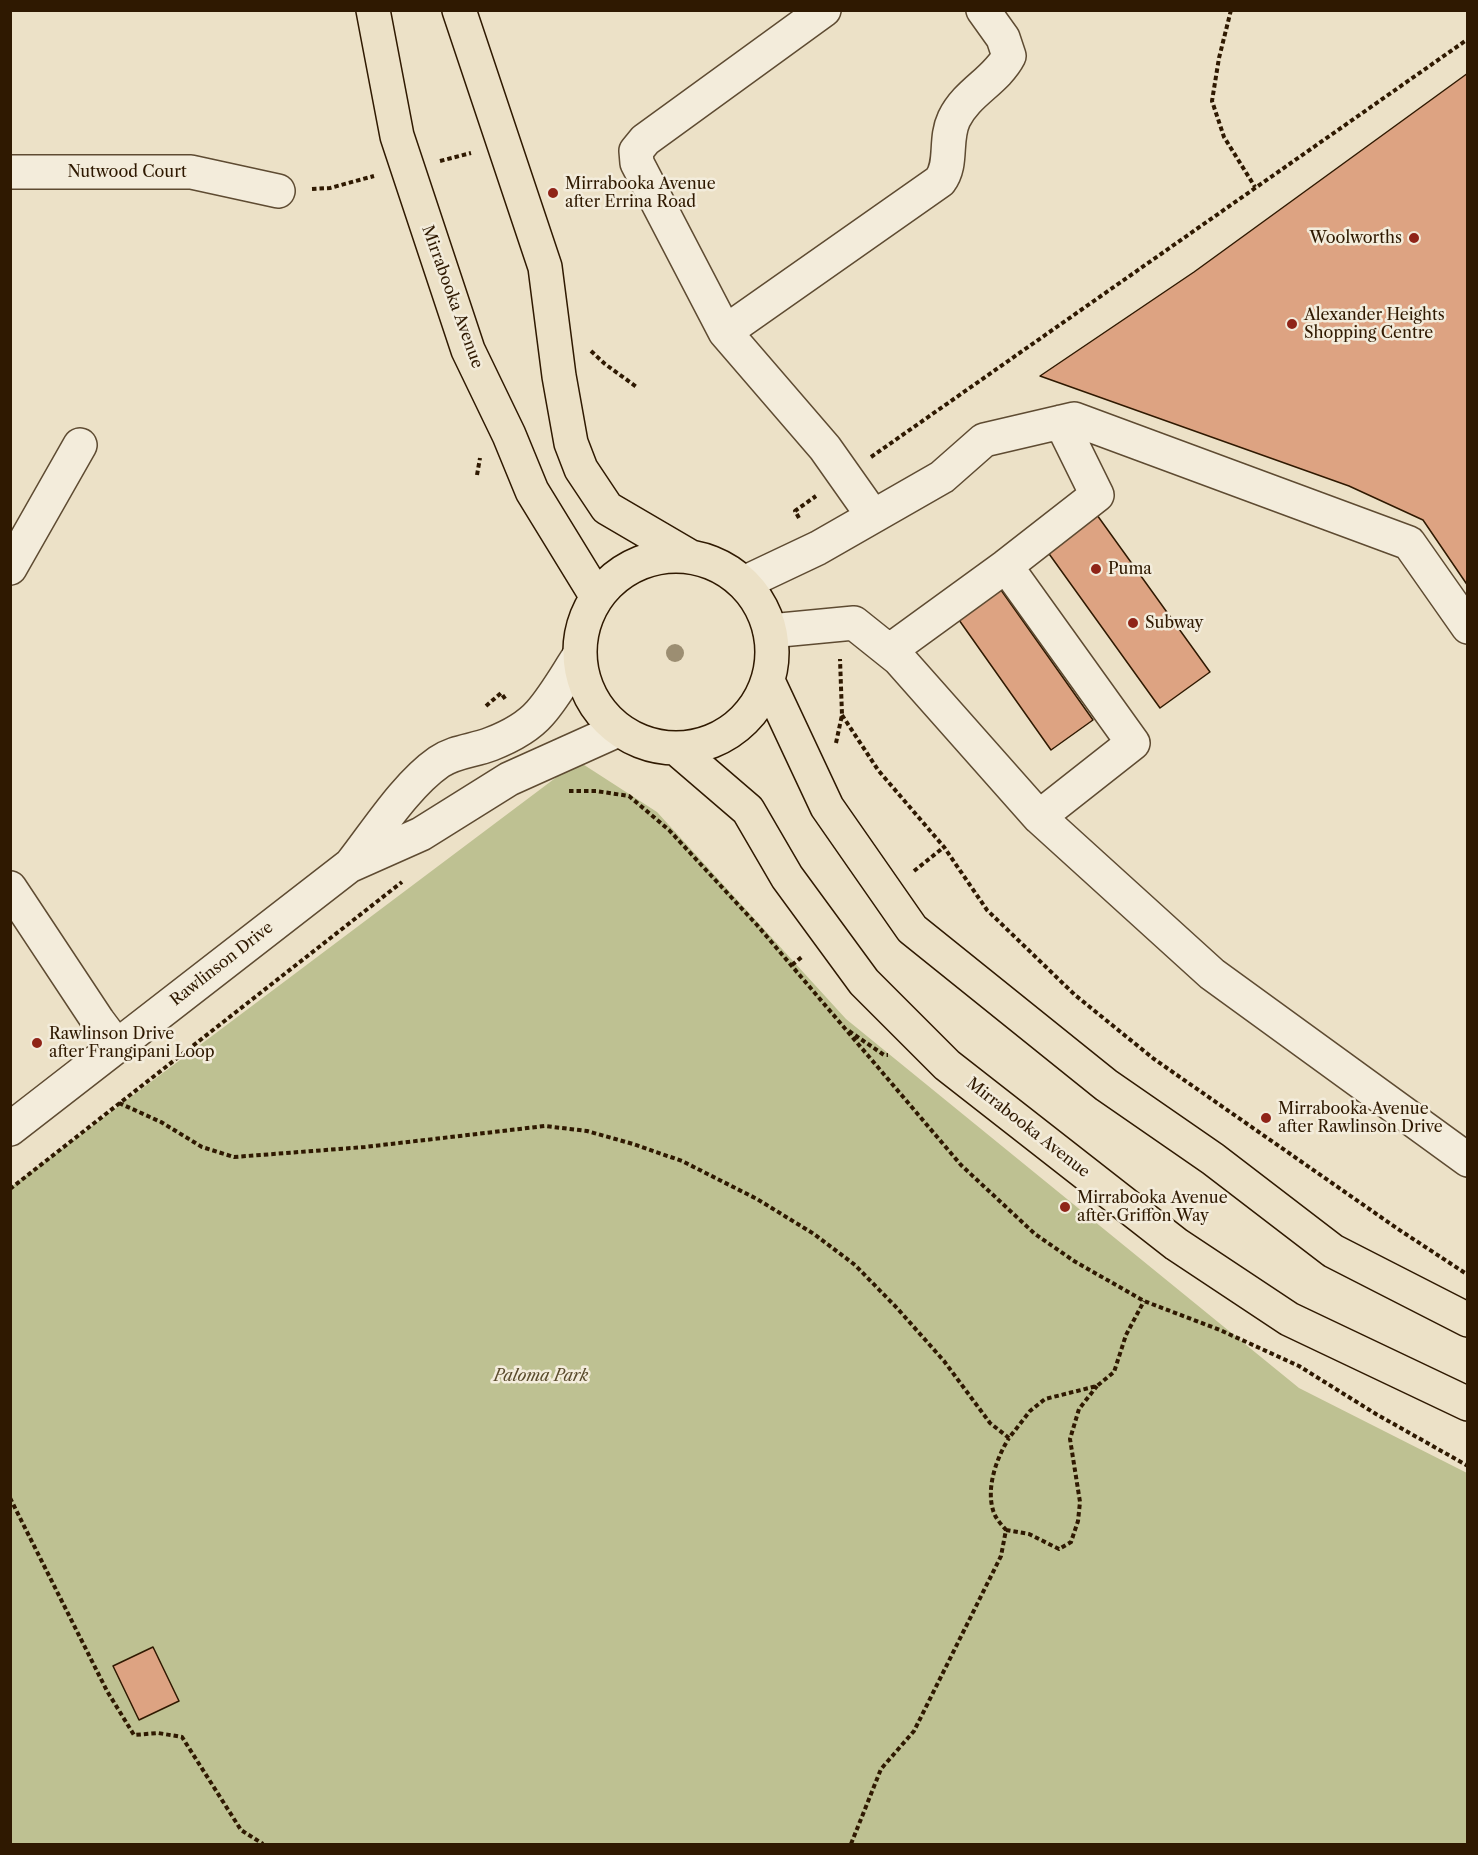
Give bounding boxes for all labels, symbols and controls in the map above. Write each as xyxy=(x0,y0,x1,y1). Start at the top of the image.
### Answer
street label: Nutwood Court xyxy=(67,162,187,182)
place label: Mirrabooka Avenue after Errina Road xyxy=(565,174,716,212)
marker: Mirrabooka Avenue after Errina Road xyxy=(546,186,560,200)
street label: Mirrabooka Avenue xyxy=(417,223,487,371)
place label: Woolworths xyxy=(1310,228,1402,248)
marker: Woolworths xyxy=(1407,231,1421,245)
place label: Alexander Heights Shopping Centre xyxy=(1304,305,1445,343)
marker: Alexander Heights Shopping Centre xyxy=(1285,317,1299,331)
place label: Puma xyxy=(1108,559,1152,579)
marker: Puma xyxy=(1089,562,1103,576)
place label: Subway xyxy=(1145,613,1203,633)
marker: Subway xyxy=(1126,616,1140,630)
street label: Rawlinson Drive xyxy=(167,918,277,1010)
place label: Rawlinson Drive after Frangipani Loop xyxy=(49,1024,215,1062)
marker: Rawlinson Drive after Frangipani Loop xyxy=(30,1036,44,1050)
street label: Mirrabooka Avenue xyxy=(963,1074,1093,1182)
place label: Mirrabooka Avenue after Rawlinson Drive xyxy=(1278,1099,1443,1137)
marker: Mirrabooka Avenue after Rawlinson Drive xyxy=(1259,1111,1273,1125)
place label: Mirrabooka Avenue after Griffon Way xyxy=(1077,1188,1228,1226)
marker: Mirrabooka Avenue after Griffon Way xyxy=(1058,1200,1072,1214)
park label: Paloma Park xyxy=(494,1366,588,1386)

